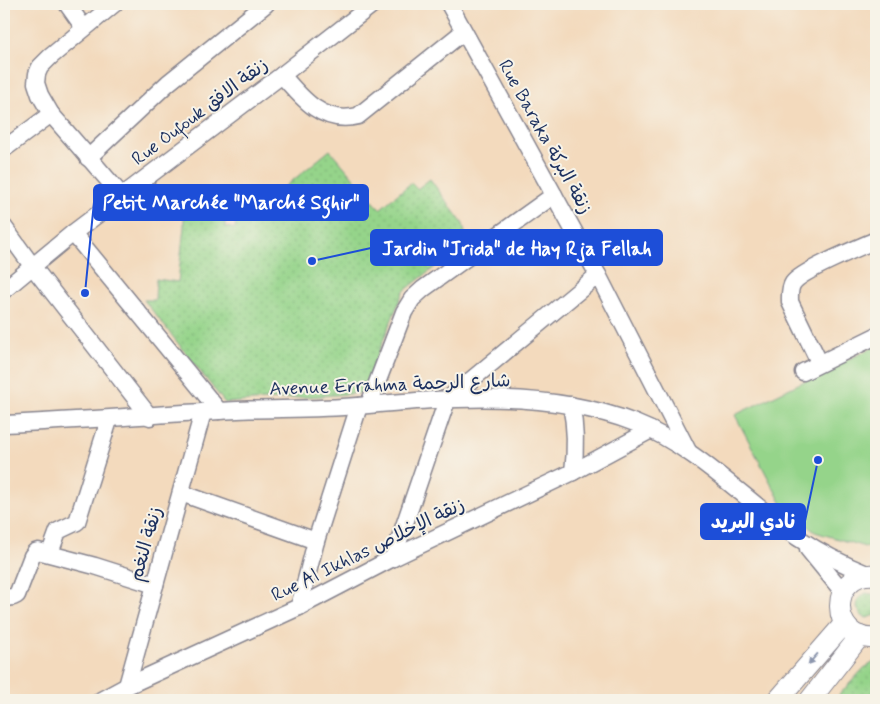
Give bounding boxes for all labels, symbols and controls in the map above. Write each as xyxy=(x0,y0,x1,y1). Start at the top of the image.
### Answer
street label: Rue Oufouk زنقة الافق xyxy=(127,53,275,174)
street label: Rue Baraka زنقة البركة xyxy=(492,55,598,219)
callout: Petit Marchée "Marché Sghir" xyxy=(94,185,368,220)
text: Petit Marchée "Marché Sghir" xyxy=(102,190,360,219)
callout: Jardin "Jrida" de Hay Rja Fellah xyxy=(371,230,662,265)
text: Jardin "Jrida" de Hay Rja Fellah xyxy=(382,236,652,263)
street label: Avenue Errahma شارع الرحمة xyxy=(269,368,511,402)
street label: Rue Al Ikhlas زنقة الإخلاص xyxy=(267,492,469,608)
street label: زنقة النغم xyxy=(123,504,170,585)
callout: نادي البريد xyxy=(701,504,805,539)
text: نادي البريد xyxy=(711,509,795,537)
one-way arrow xyxy=(807,653,819,665)

